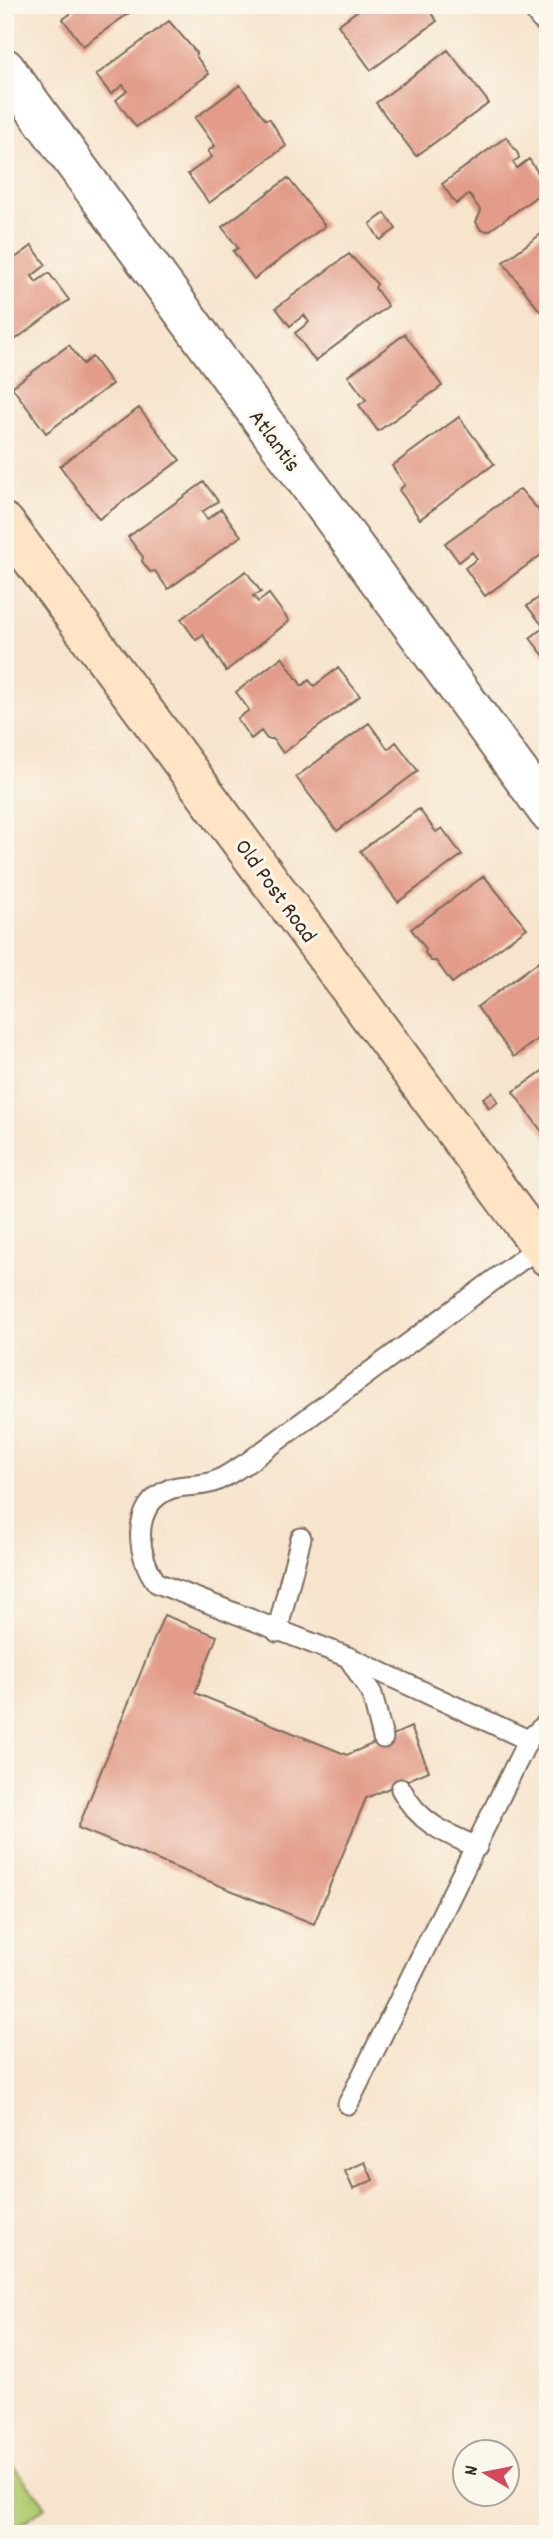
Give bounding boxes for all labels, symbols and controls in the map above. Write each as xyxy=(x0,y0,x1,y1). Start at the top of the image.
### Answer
street label: Atlantis xyxy=(239,404,307,480)
street label: Old Post Road xyxy=(225,833,323,951)
north arrow xyxy=(452,2438,522,2508)
text: N xyxy=(459,2464,487,2478)

